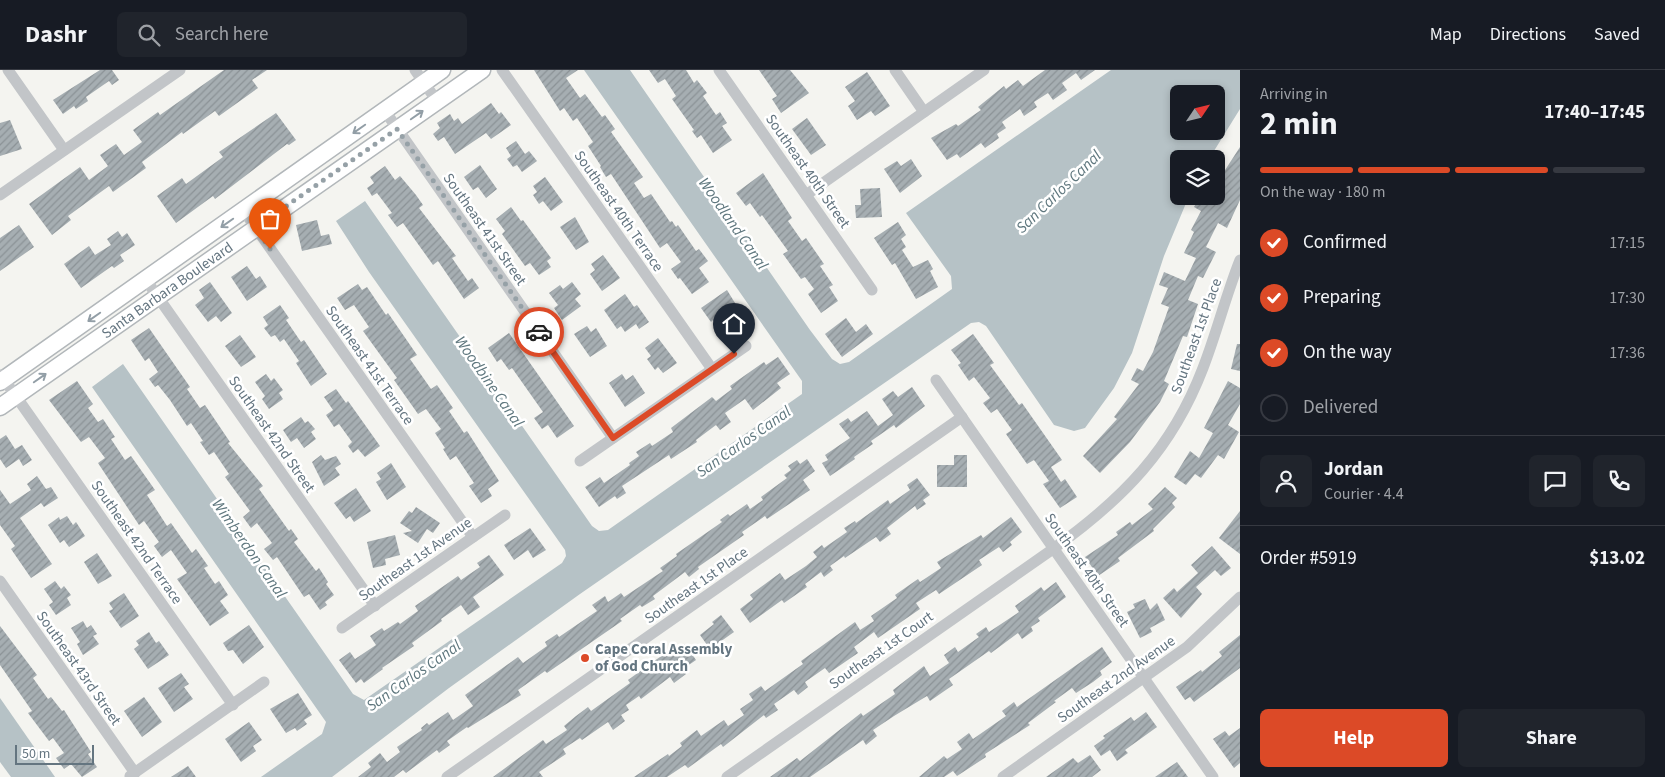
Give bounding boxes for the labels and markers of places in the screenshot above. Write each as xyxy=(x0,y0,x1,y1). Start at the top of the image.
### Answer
pin xyxy=(249,198,291,249)
pin xyxy=(713,303,755,354)
place label: Cape Coral Assembly of God Church xyxy=(595,639,732,677)
marker: Cape Coral Assembly of God Church xyxy=(579,652,591,664)

